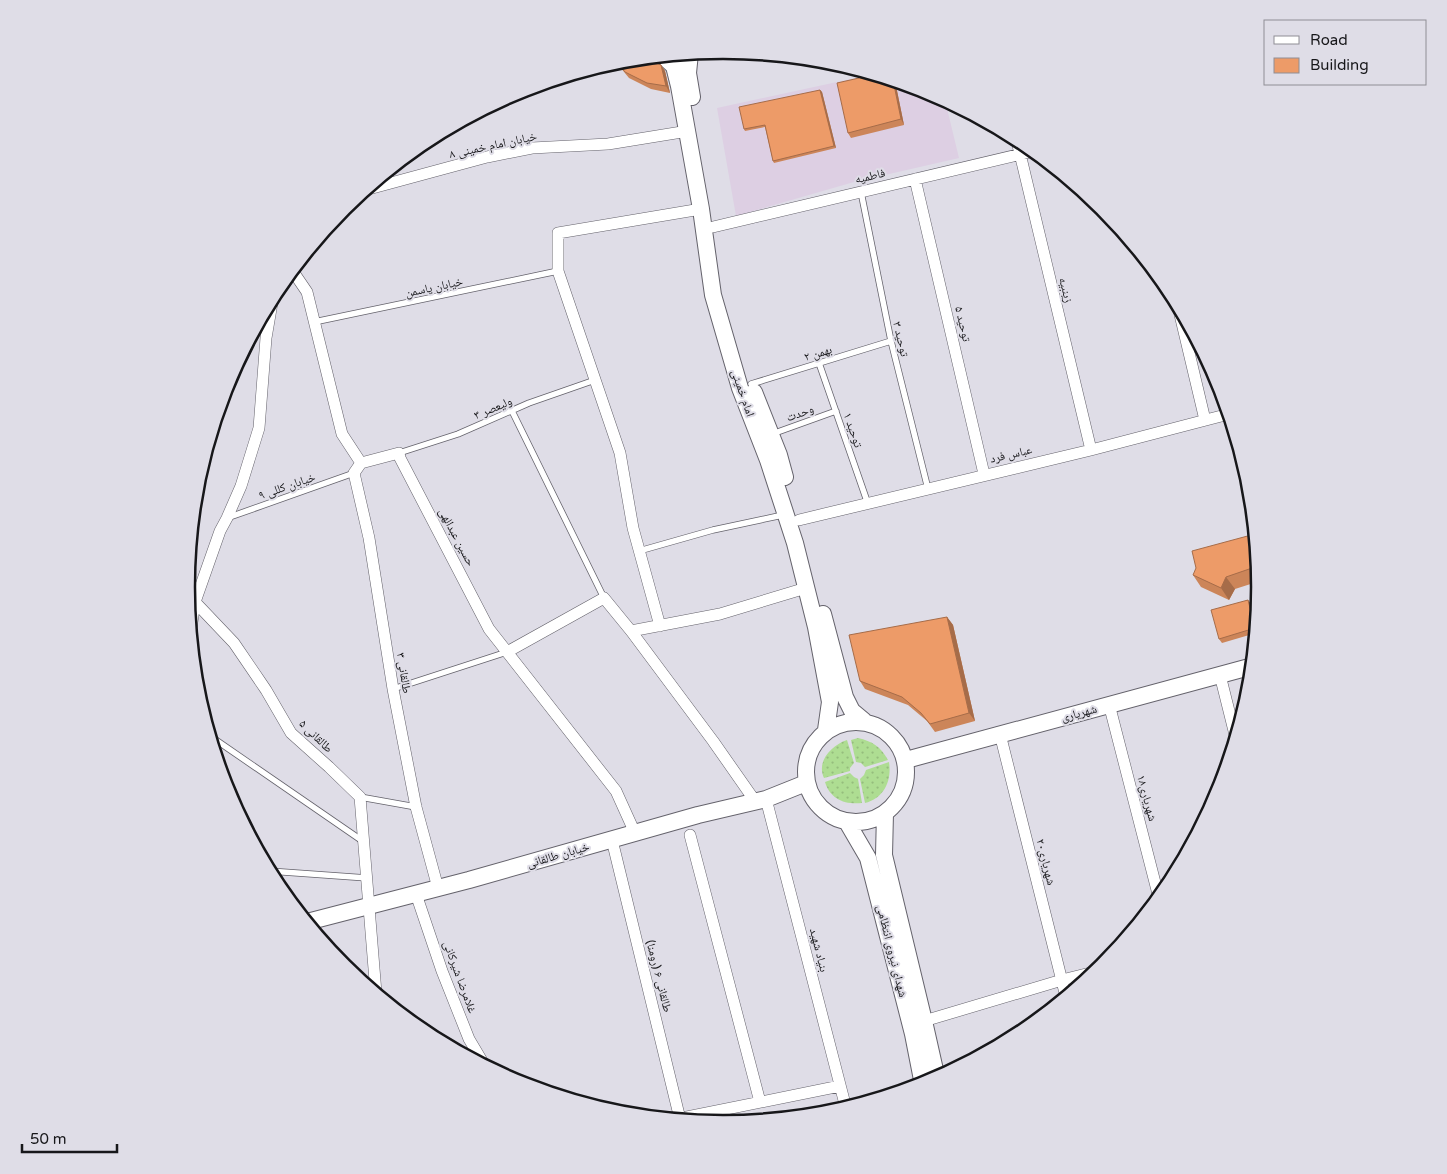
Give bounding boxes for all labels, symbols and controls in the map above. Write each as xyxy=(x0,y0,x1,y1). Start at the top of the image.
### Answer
legend xyxy=(1264,20,1427,85)
text: Road xyxy=(1310,31,1348,49)
text: Building xyxy=(1310,56,1369,74)
street label: خیابان امام خمینی ۸ xyxy=(448,129,539,162)
street label: فاطمیه xyxy=(853,166,887,186)
street label: خیابان یاسمن xyxy=(404,274,464,300)
street label: زینبیه xyxy=(1056,276,1076,305)
street label: توحید ۵ xyxy=(952,305,974,344)
street label: توحید ۳ xyxy=(890,320,912,359)
street label: بهمن ۲ xyxy=(802,342,834,364)
street label: امام خمینی xyxy=(727,368,758,419)
street label: ولیعصر ۳ xyxy=(472,394,514,422)
street label: وحدت xyxy=(784,402,816,424)
street label: توحید ۱ xyxy=(840,411,866,450)
street label: عباس فرد xyxy=(989,442,1033,466)
street label: خیابان کللی ۹ xyxy=(257,470,318,503)
street label: حسین عبدالهی xyxy=(436,506,478,569)
street label: طالقانی ۳ xyxy=(394,652,414,695)
street label: شهریاری xyxy=(1060,701,1099,725)
street label: طالقانی ۵ xyxy=(296,717,336,755)
street label: شهریاری۱۸ xyxy=(1134,773,1160,823)
street label: شهریاری۲۰ xyxy=(1033,837,1059,887)
street label: خیابان طالقانی xyxy=(525,839,591,871)
street label: شهدای نیروی انتظامی xyxy=(874,903,910,999)
street label: بنیاد شهید xyxy=(806,927,831,973)
street label: طالقانی ۶ (رومنا) xyxy=(643,938,675,1014)
street label: غلامرضا شیرکانی xyxy=(440,939,480,1015)
scale bar xyxy=(22,1122,118,1154)
text: 50 m xyxy=(30,1130,67,1148)

